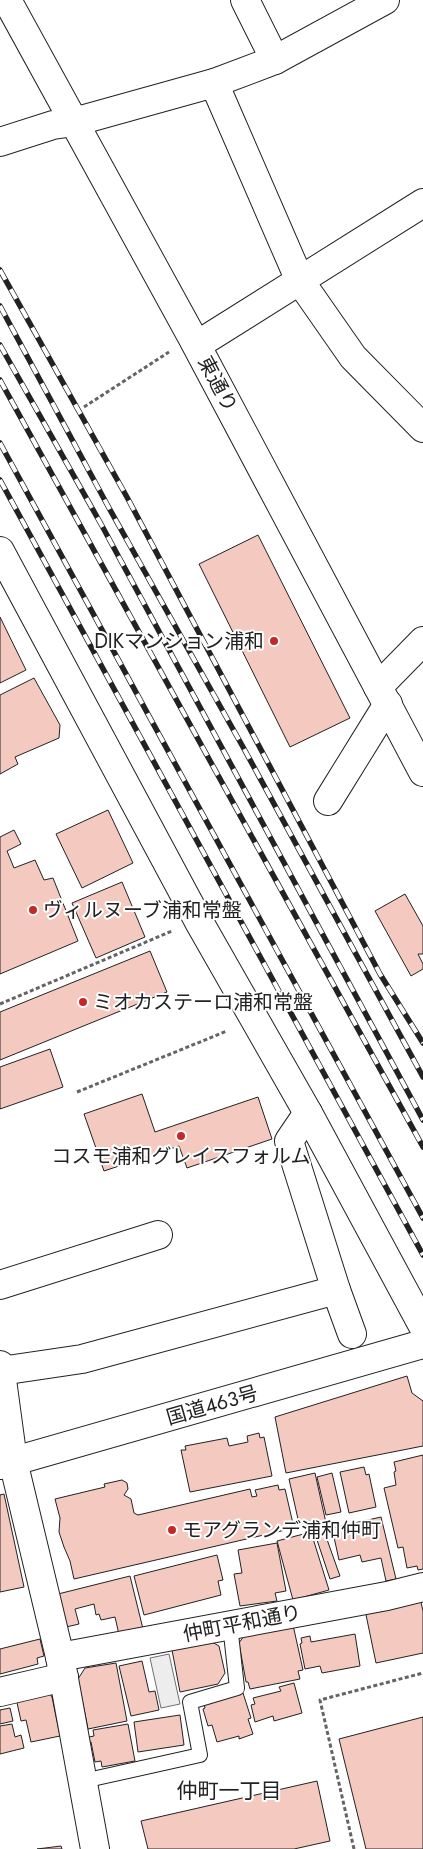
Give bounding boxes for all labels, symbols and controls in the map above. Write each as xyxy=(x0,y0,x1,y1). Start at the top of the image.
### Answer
street label: 東通り xyxy=(191,351,244,418)
place label: DIKマンション浦和 xyxy=(94,627,264,656)
marker: DIKマンション浦和 xyxy=(268,635,280,647)
place label: ヴィルヌーブ浦和常盤 xyxy=(43,896,242,925)
marker: ヴィルヌーブ浦和常盤 xyxy=(27,904,39,916)
place label: ミオカステーロ浦和常盤 xyxy=(93,988,313,1017)
marker: ミオカステーロ浦和常盤 xyxy=(77,996,89,1008)
marker: コスモ浦和グレイスフォルム xyxy=(175,1130,187,1142)
place label: コスモ浦和グレイスフォルム xyxy=(52,1142,311,1171)
street label: 国道463号 xyxy=(163,1379,261,1432)
place label: モアグランデ浦和仲町 xyxy=(182,1516,381,1545)
marker: モアグランデ浦和仲町 xyxy=(166,1524,178,1536)
street label: 仲町平和通り xyxy=(180,1598,304,1649)
district label: 仲町一丁目 xyxy=(177,1776,282,1806)

